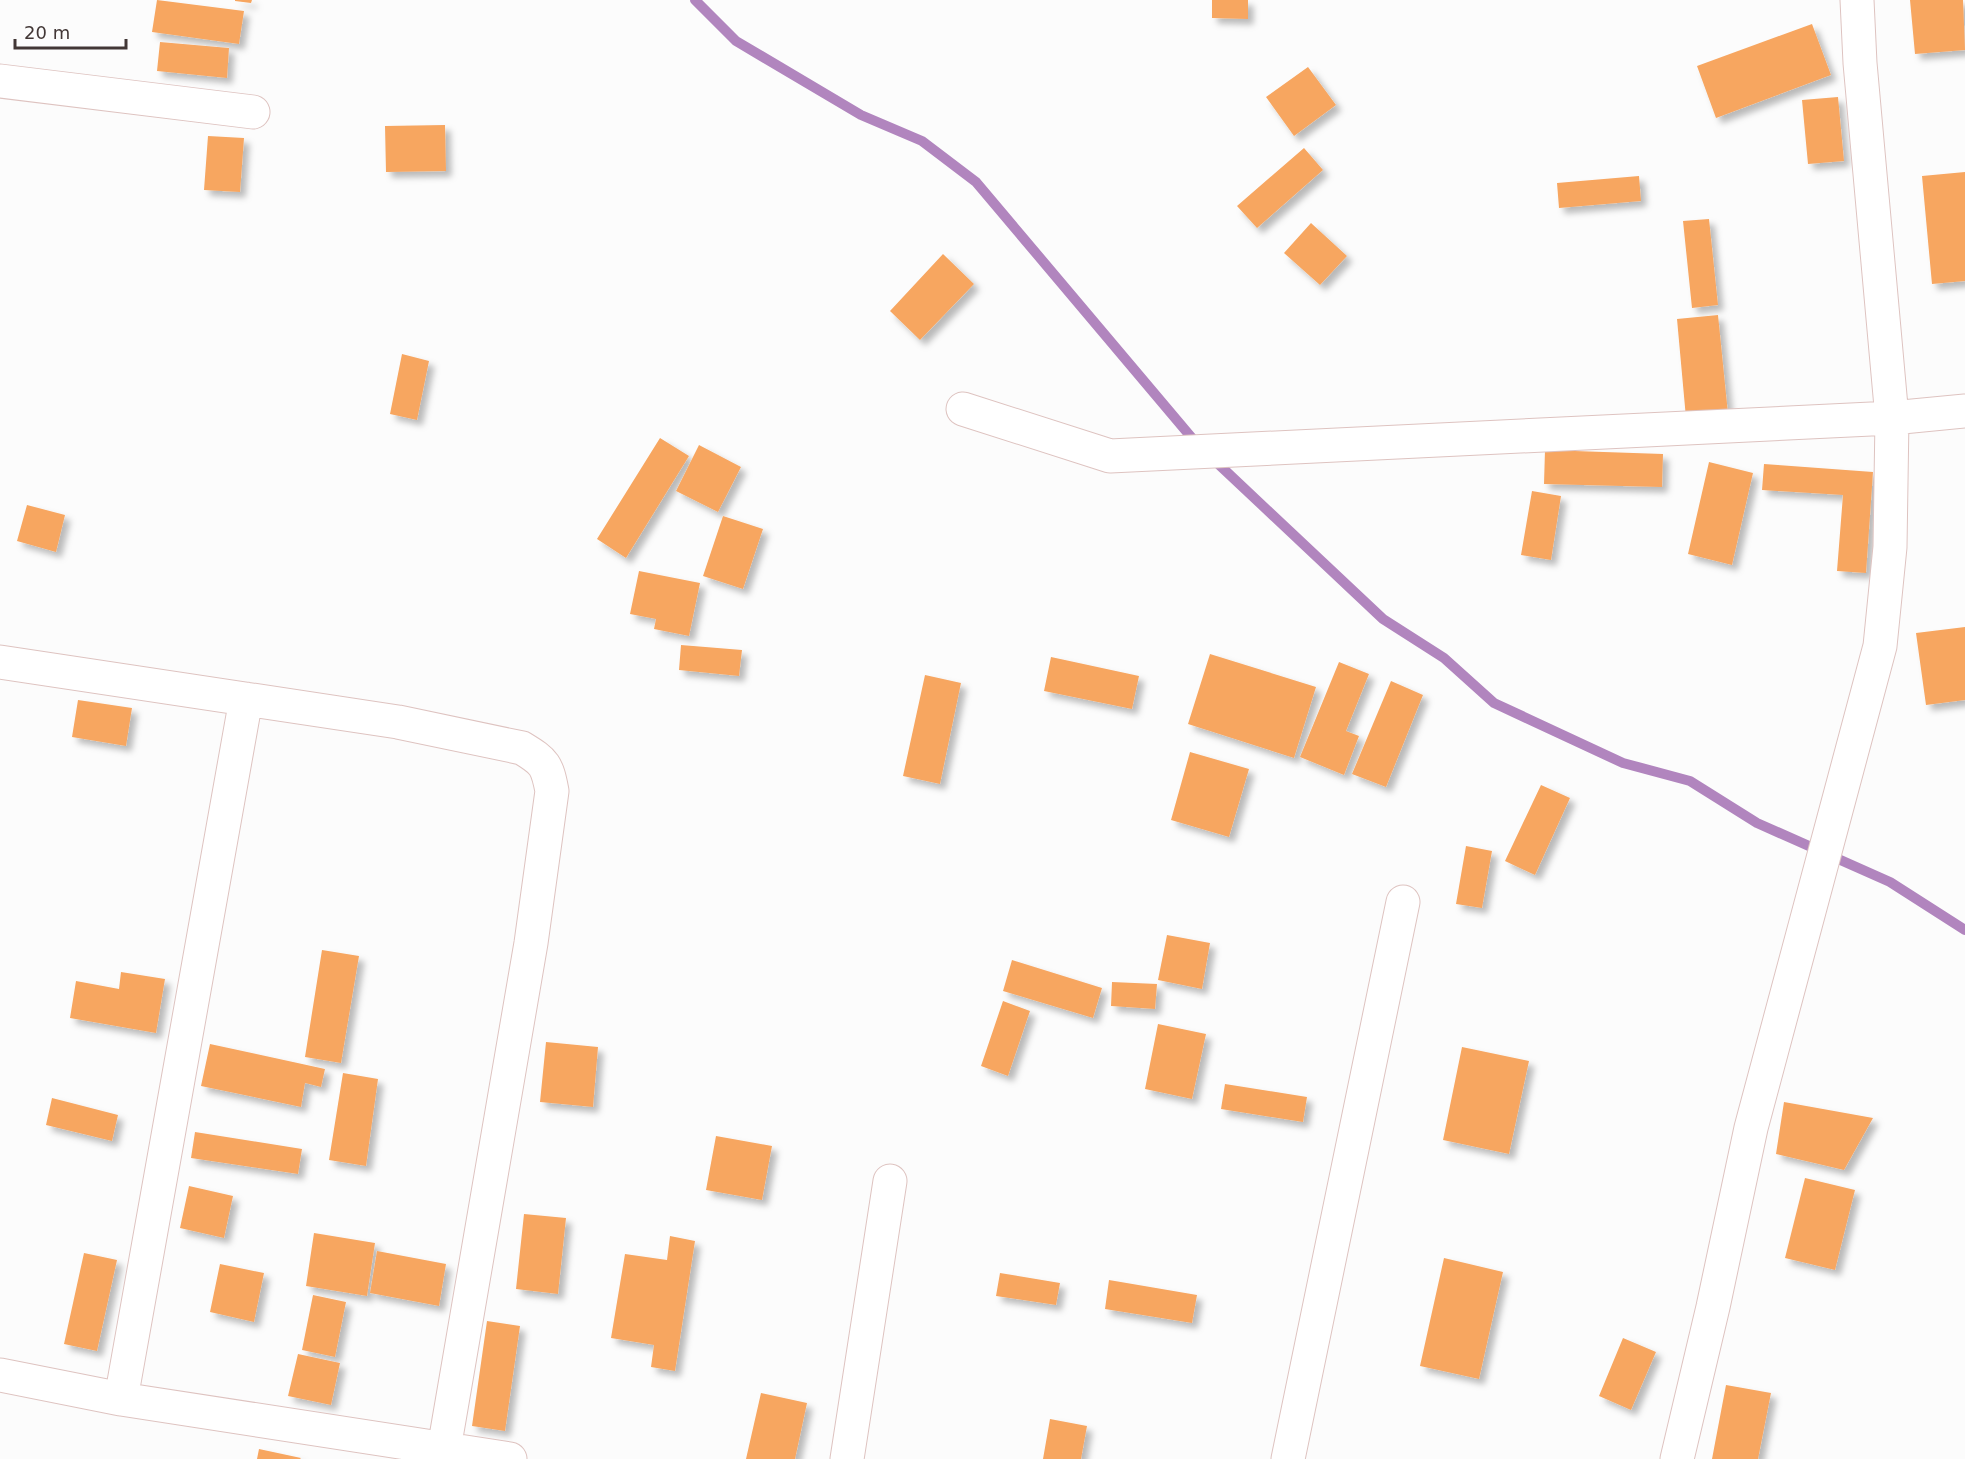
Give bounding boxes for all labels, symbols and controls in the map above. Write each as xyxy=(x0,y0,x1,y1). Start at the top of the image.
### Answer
scale bar xyxy=(15,12,126,50)
text: 20 m xyxy=(24,22,70,43)

